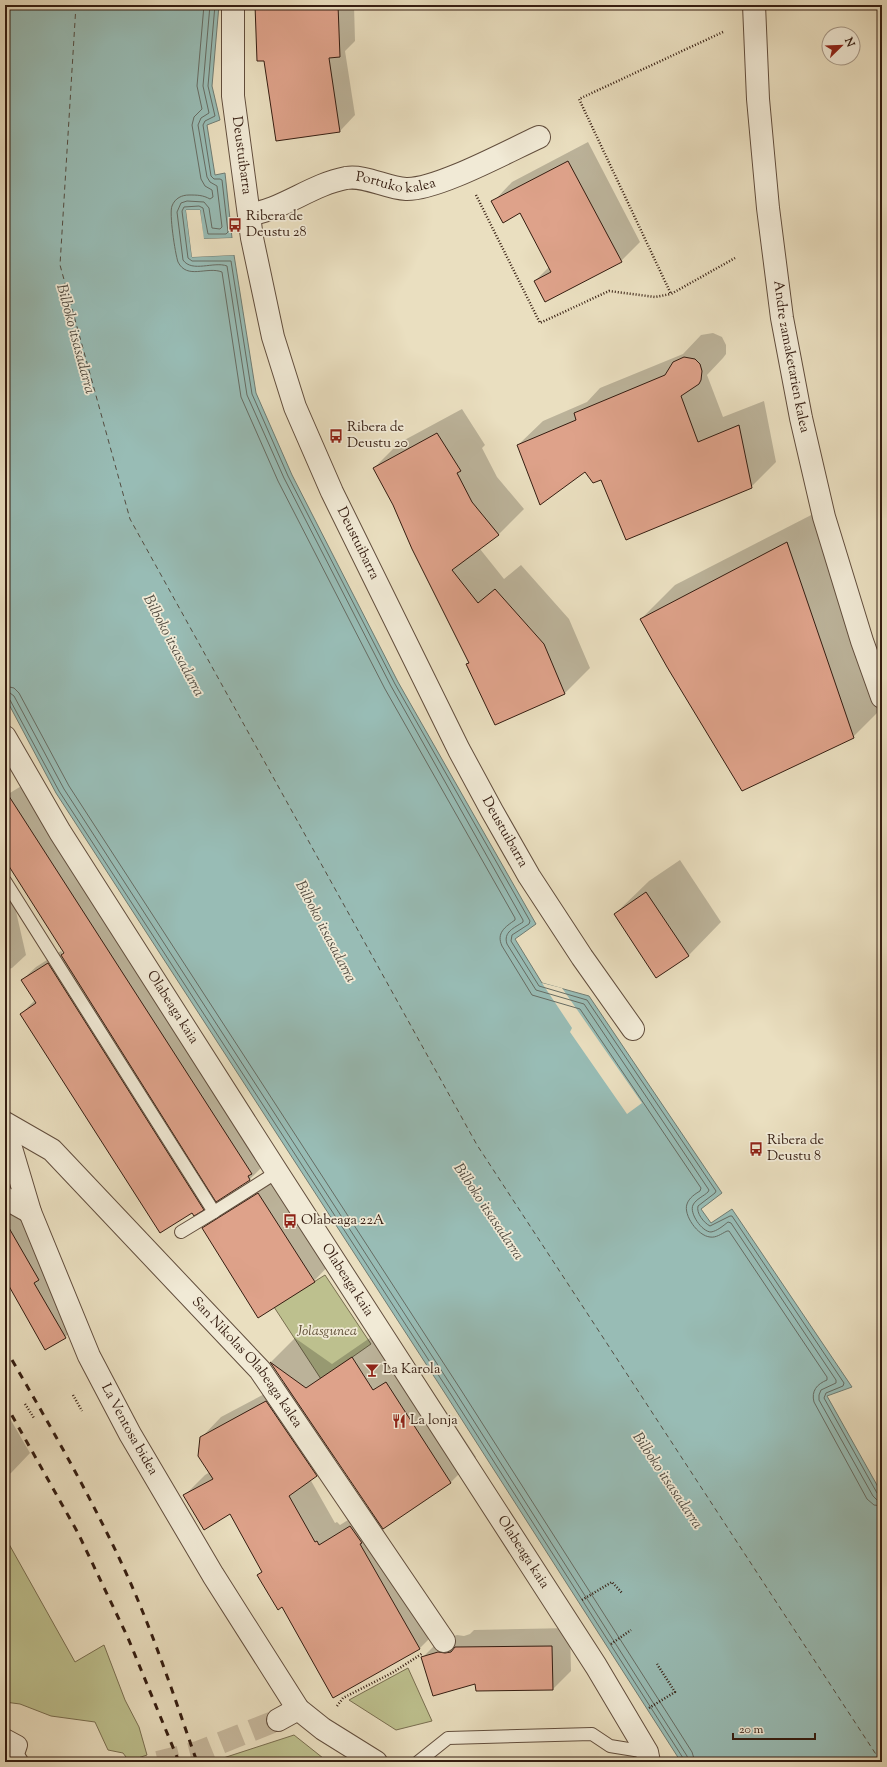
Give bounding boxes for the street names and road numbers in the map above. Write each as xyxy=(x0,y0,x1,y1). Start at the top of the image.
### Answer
street label: Deustuibarra xyxy=(226,115,256,196)
street label: Portuko kalea xyxy=(354,168,439,199)
street label: Andre zamaketarien kalea xyxy=(767,279,814,435)
street label: Deustuibarra xyxy=(331,504,384,584)
street label: Deustuibarra xyxy=(476,793,533,872)
street label: Olabeaga kaia xyxy=(141,967,203,1049)
street label: Olabeaga kaia xyxy=(316,1240,378,1321)
street label: San Nikolas Olabeaga kalea xyxy=(187,1293,307,1433)
street label: La Ventosa bidea xyxy=(95,1380,163,1480)
street label: Olabeaga kaia xyxy=(492,1512,554,1593)

